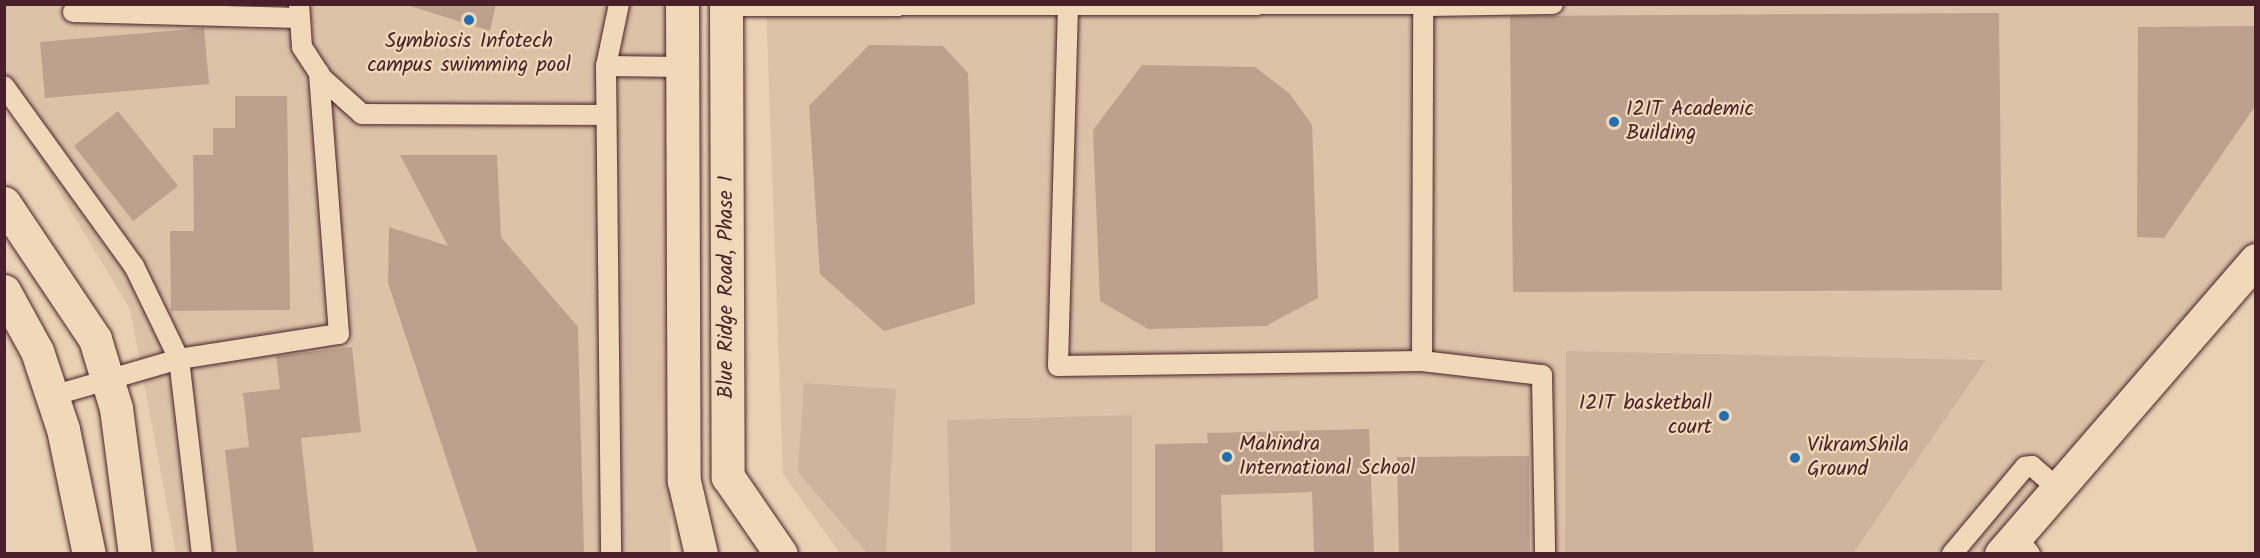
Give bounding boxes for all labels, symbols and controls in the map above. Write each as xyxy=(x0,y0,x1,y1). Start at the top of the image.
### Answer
marker: Symbiosis Infotech campus swimming pool xyxy=(462,13,476,27)
place label: Symbiosis Infotech campus swimming pool xyxy=(367,29,571,79)
place label: I2IT Academic Building xyxy=(1626,97,1754,147)
marker: I2IT Academic Building xyxy=(1607,115,1621,129)
street label: Blue Ridge Road, Phase 1 xyxy=(714,175,740,399)
place label: I2IT basketball court xyxy=(1579,391,1712,441)
marker: I2IT basketball court xyxy=(1717,409,1731,423)
place label: Mahindra International School xyxy=(1239,432,1415,482)
place label: VikramShila Ground xyxy=(1807,433,1909,483)
marker: Mahindra International School xyxy=(1220,450,1234,464)
marker: VikramShila Ground xyxy=(1788,451,1802,465)

